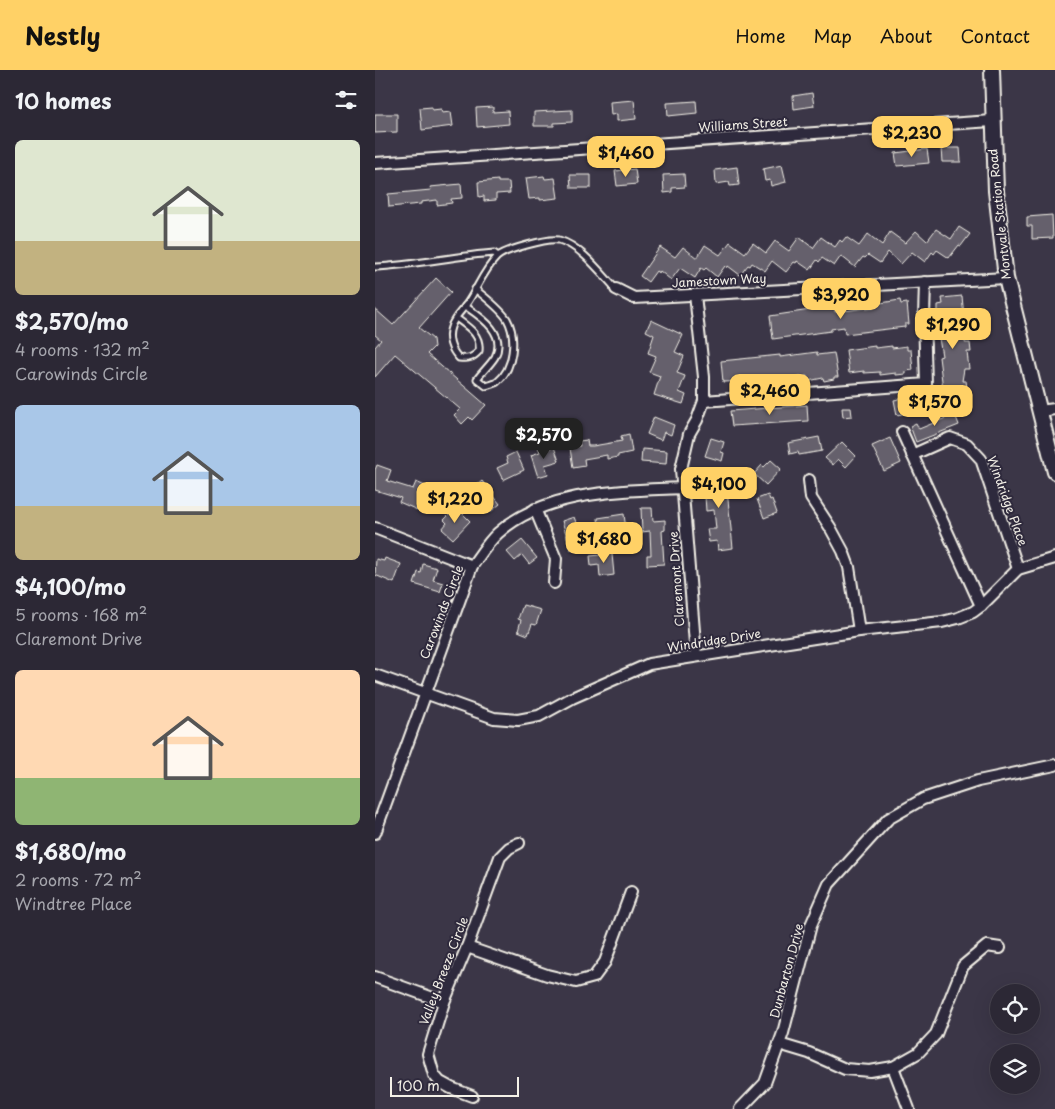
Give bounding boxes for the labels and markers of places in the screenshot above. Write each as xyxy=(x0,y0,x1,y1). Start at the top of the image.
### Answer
pin: $2,230 xyxy=(871,116,953,158)
pin: $1,460 xyxy=(585,136,667,178)
pin: $3,920 xyxy=(800,278,882,320)
pin: $1,290 xyxy=(912,308,994,350)
pin: $2,460 xyxy=(729,374,811,416)
pin: $1,570 xyxy=(894,384,976,427)
pin: $2,570 xyxy=(503,418,585,460)
pin: $4,100 xyxy=(678,466,760,509)
pin: $1,220 xyxy=(414,482,496,524)
pin: $1,680 xyxy=(563,522,645,564)

